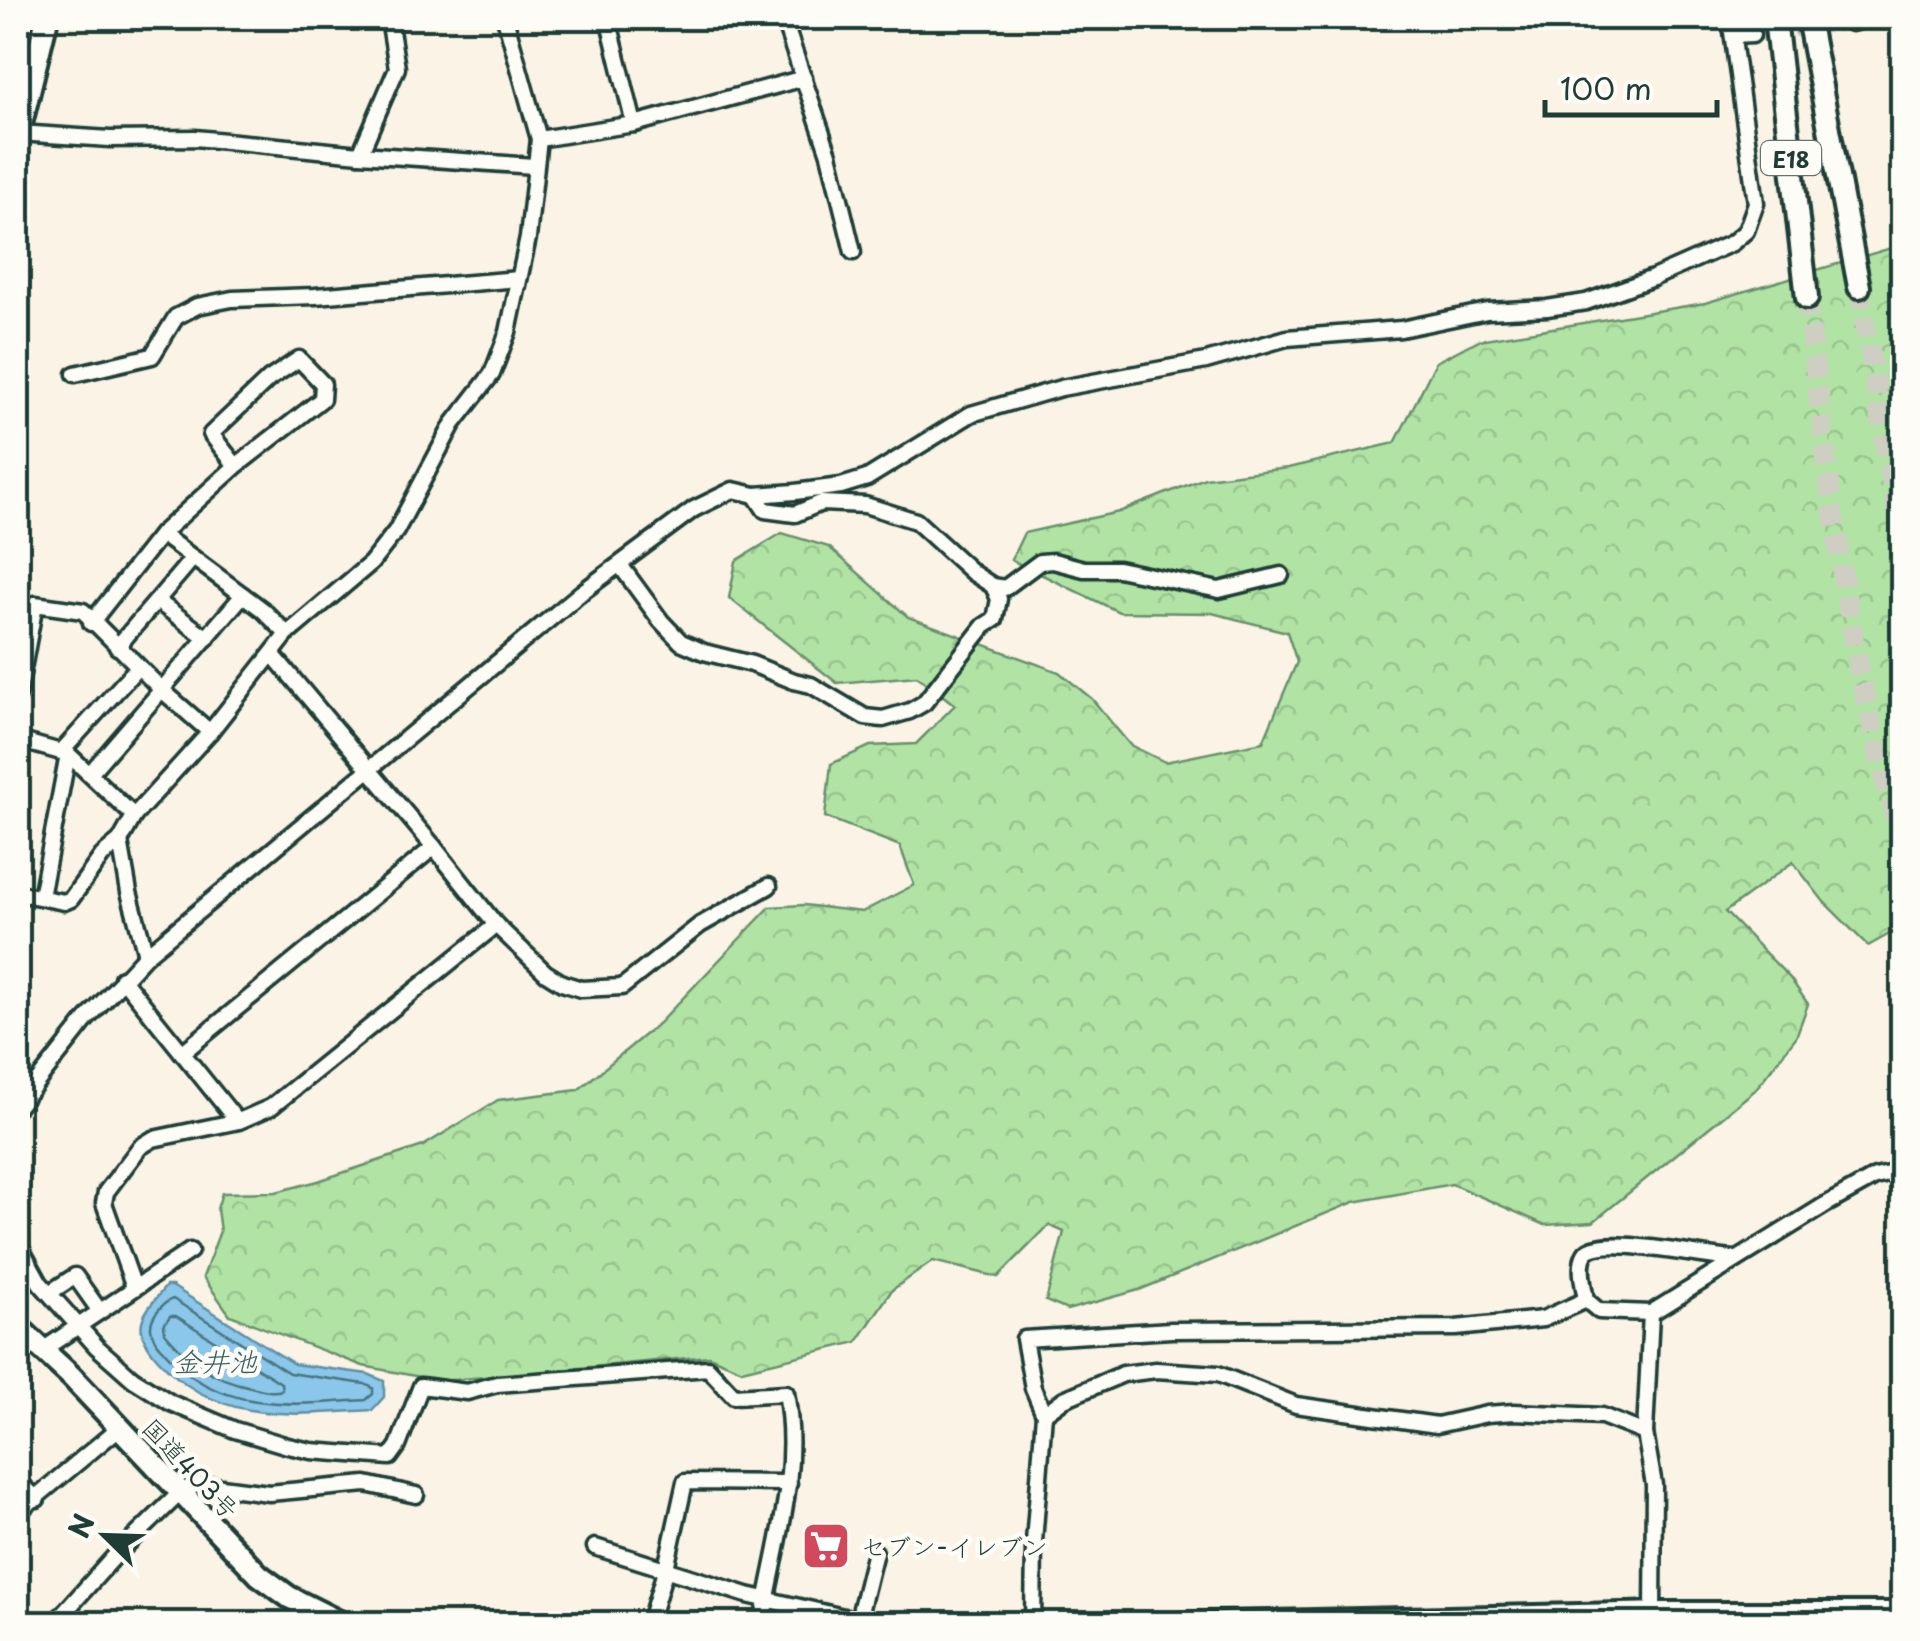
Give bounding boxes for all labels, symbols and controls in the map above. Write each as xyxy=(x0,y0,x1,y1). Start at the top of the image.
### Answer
scale bar xyxy=(1545,55,1718,117)
text: 100 m xyxy=(1560,65,1652,110)
road number: E18 xyxy=(1761,141,1821,175)
water label: 金井池 xyxy=(173,1339,258,1382)
street label: 国道403号 xyxy=(134,1409,248,1527)
north arrow xyxy=(55,1486,155,1586)
text: N xyxy=(56,1507,105,1544)
supermarket icon: セブン-イレブン xyxy=(800,1520,852,1572)
place label: セブン-イレブン xyxy=(861,1527,1048,1565)

